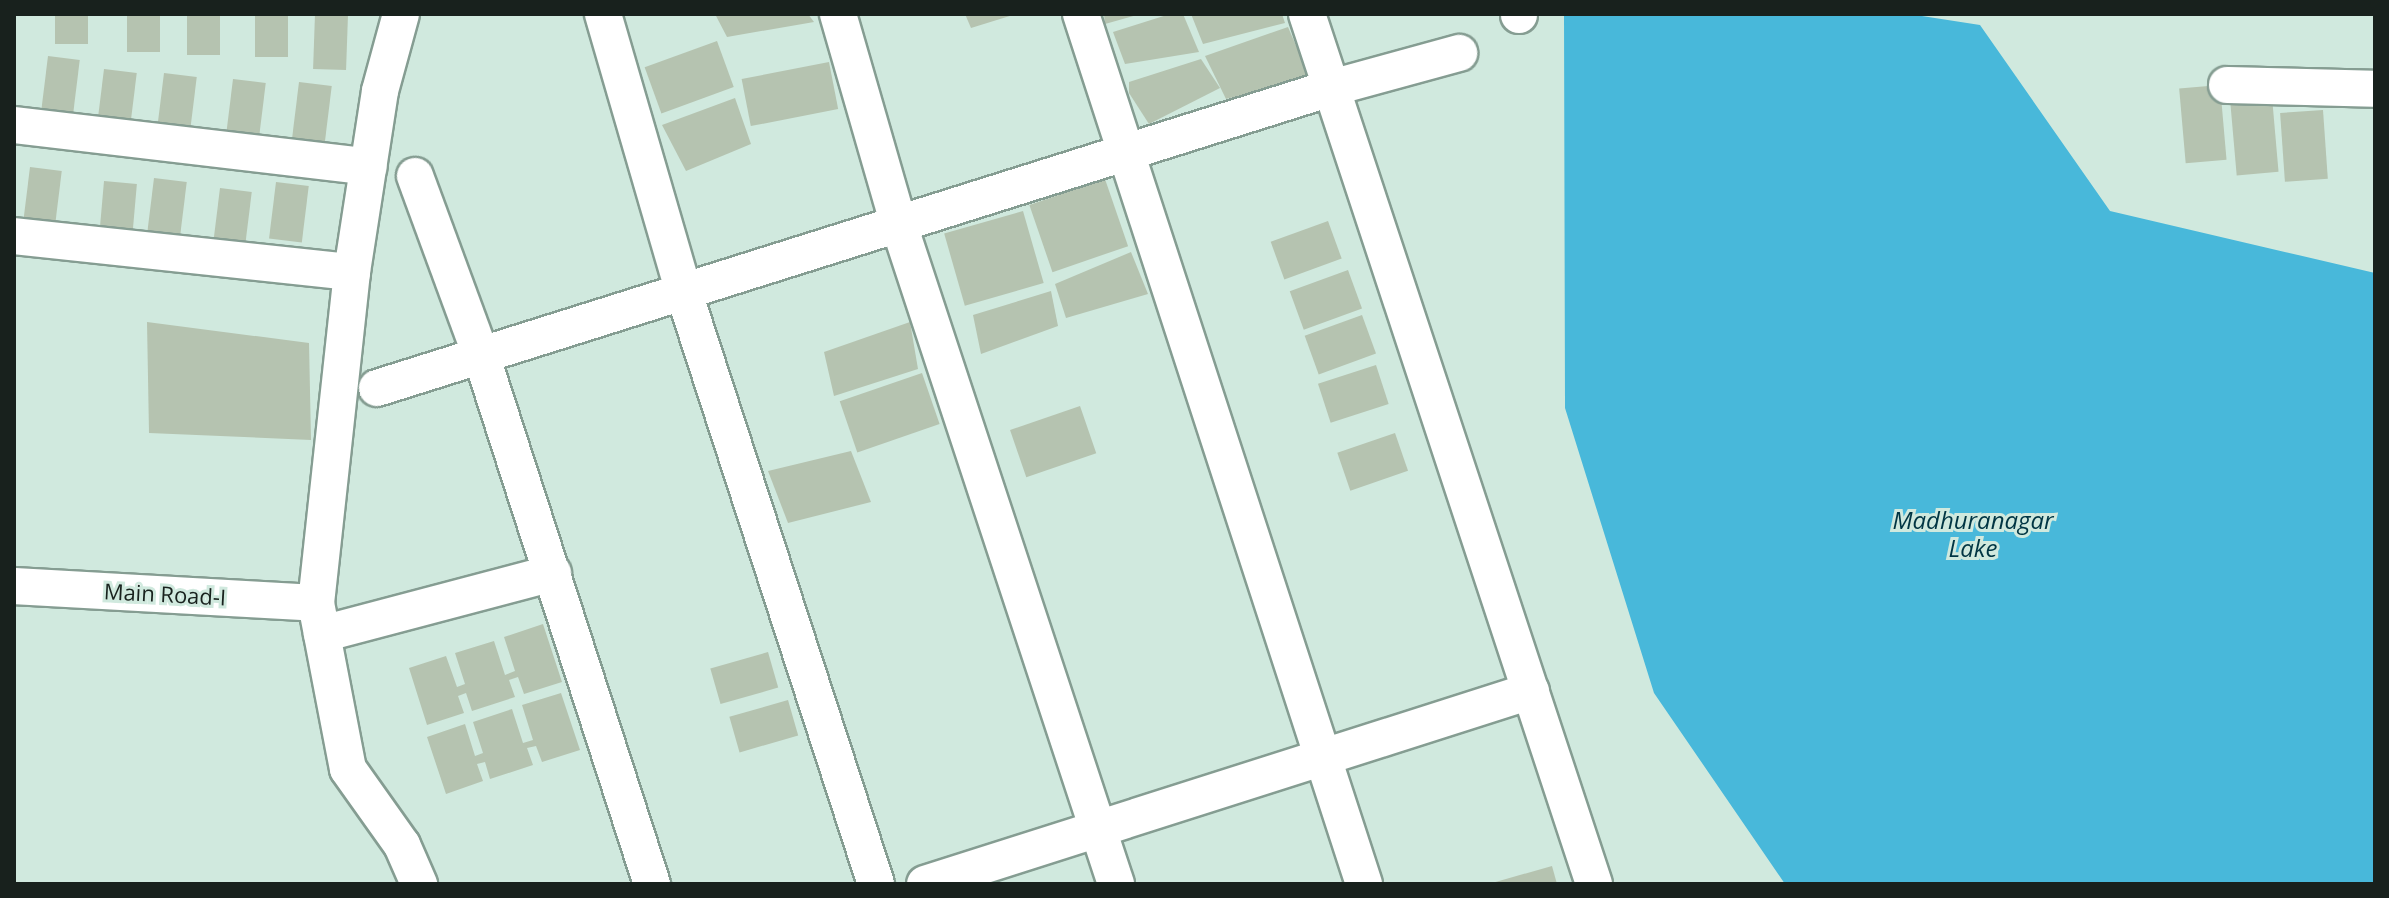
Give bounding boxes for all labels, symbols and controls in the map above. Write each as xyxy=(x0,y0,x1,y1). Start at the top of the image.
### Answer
water label: Madhuranagar Lake xyxy=(1892,506,2054,562)
street label: Main Road-I xyxy=(103,578,227,610)

